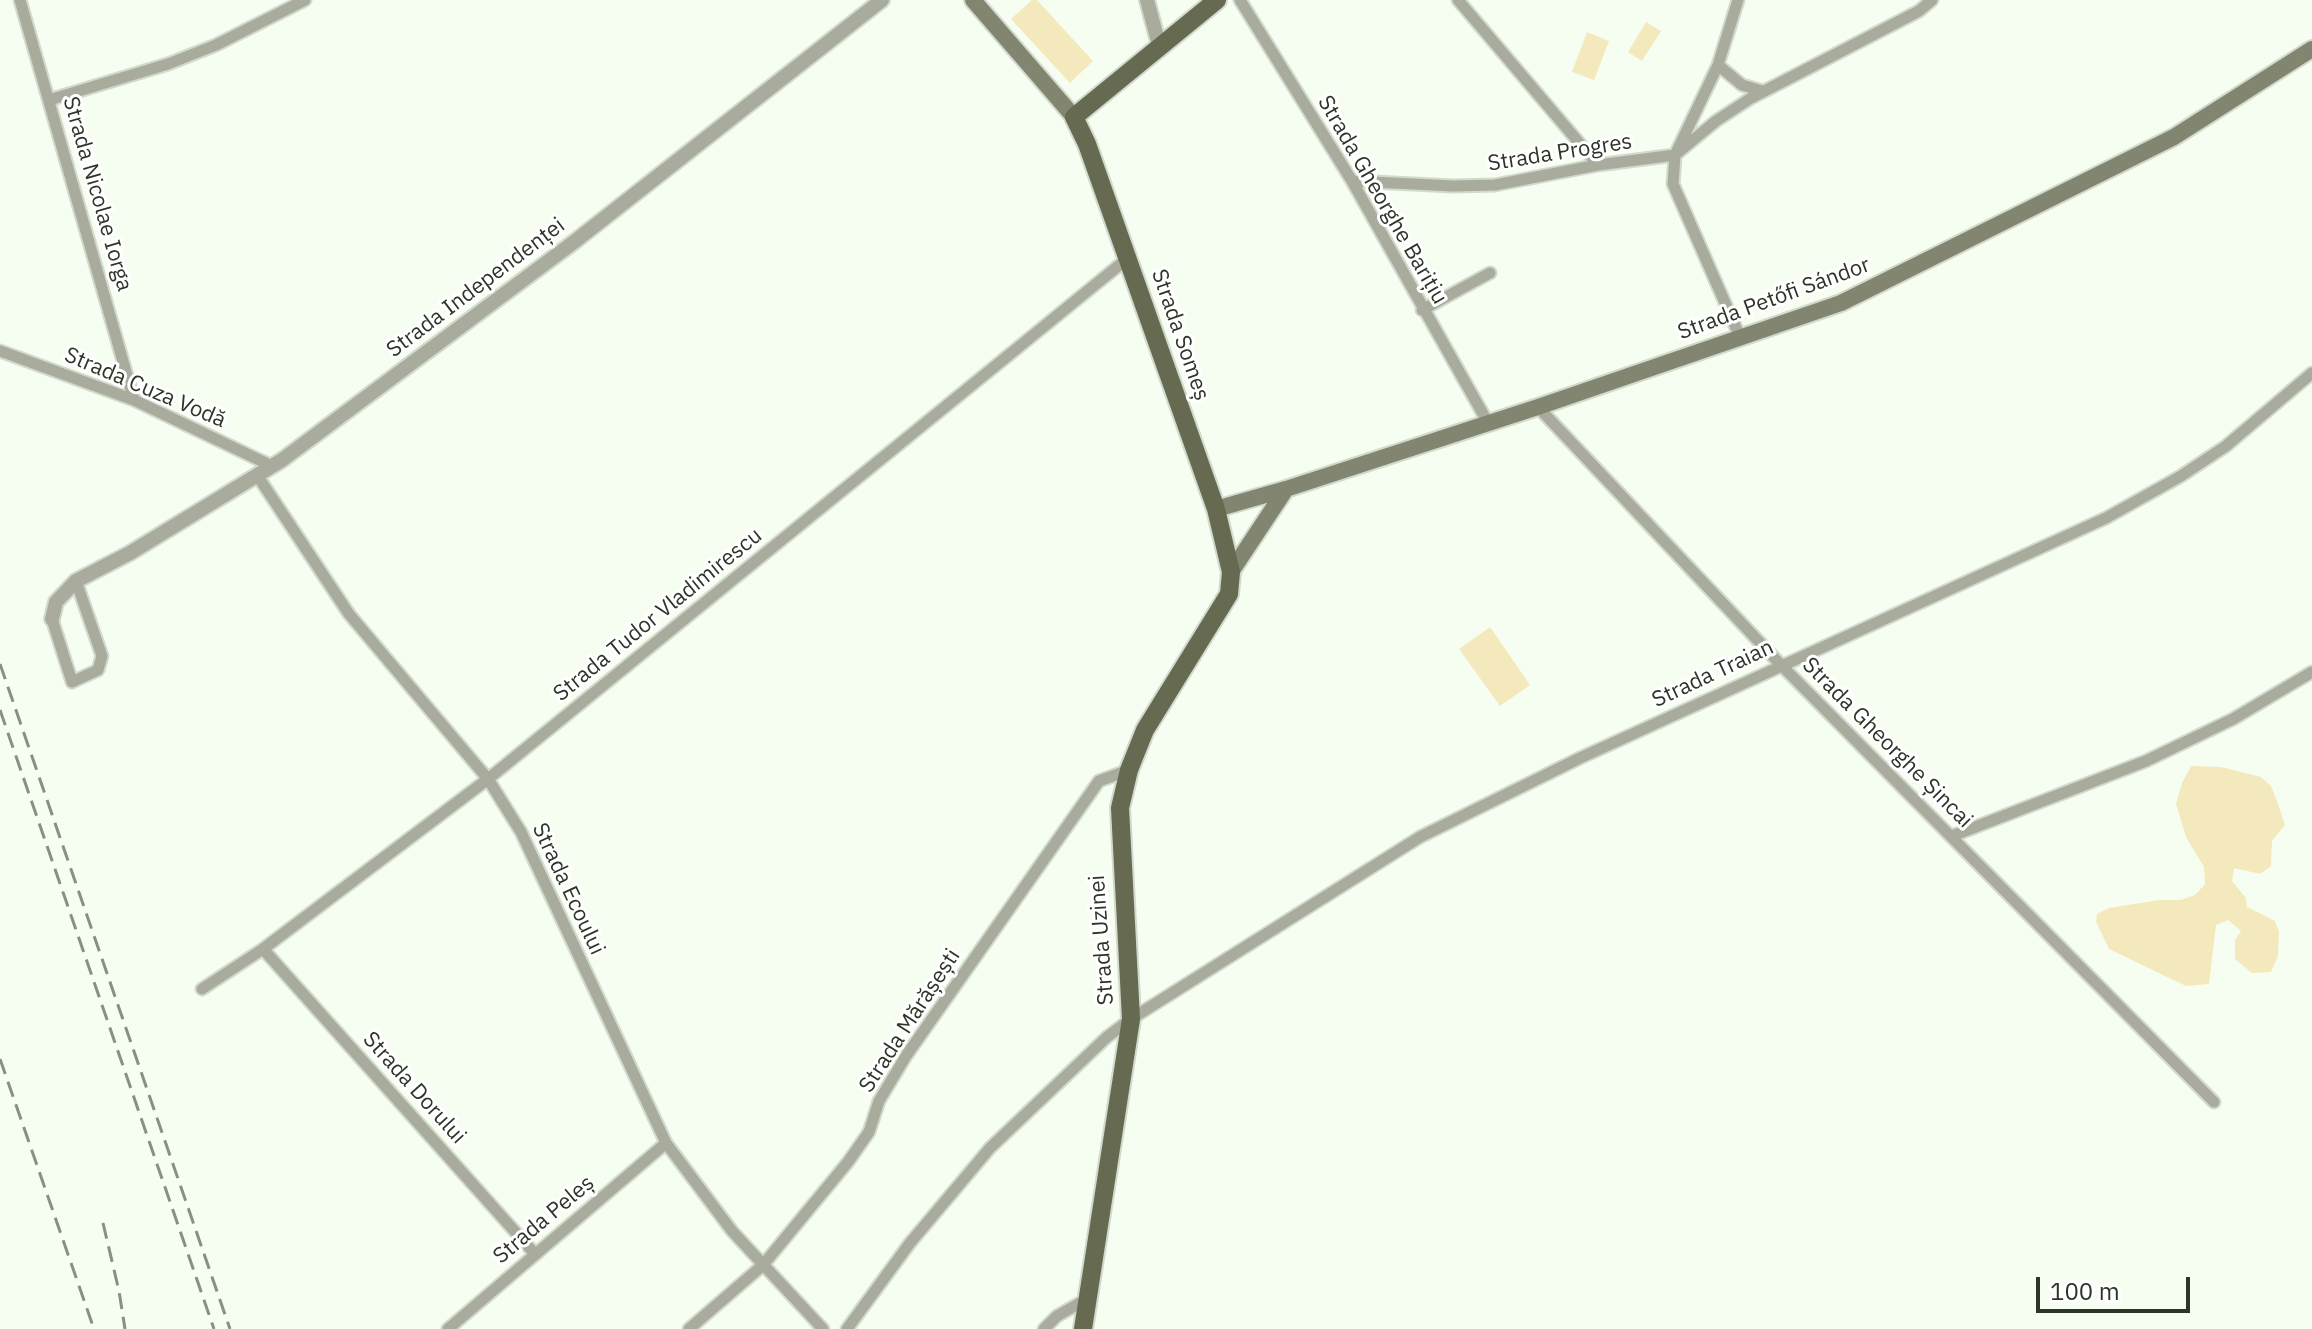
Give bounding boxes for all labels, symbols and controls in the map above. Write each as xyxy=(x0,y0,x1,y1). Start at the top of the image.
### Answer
street label: Strada Gheorghe Barițiu xyxy=(1311,91,1453,309)
street label: Strada Nicolae Iorga xyxy=(57,94,137,294)
street label: Strada Progres xyxy=(1486,129,1634,177)
street label: Strada Independenței xyxy=(382,212,570,364)
street label: Strada Petőfi Sándor xyxy=(1674,252,1874,346)
street label: Strada Someș xyxy=(1145,266,1215,404)
street label: Strada Cuza Vodă xyxy=(60,342,230,434)
street label: Strada Tudor Vladimirescu xyxy=(548,523,768,707)
street label: Strada Traian xyxy=(1648,634,1778,714)
street label: Strada Gheorghe Șincai xyxy=(1796,652,1978,834)
street label: Strada Ecoului xyxy=(526,819,610,959)
street label: Strada Uzinei xyxy=(1084,874,1120,1006)
street label: Strada Mărășești xyxy=(854,944,966,1098)
street label: Strada Dorului xyxy=(357,1027,471,1149)
street label: Strada Peleș xyxy=(488,1170,600,1270)
scale bar xyxy=(2040,1261,2194,1311)
text: 100 m xyxy=(2050,1275,2120,1307)

